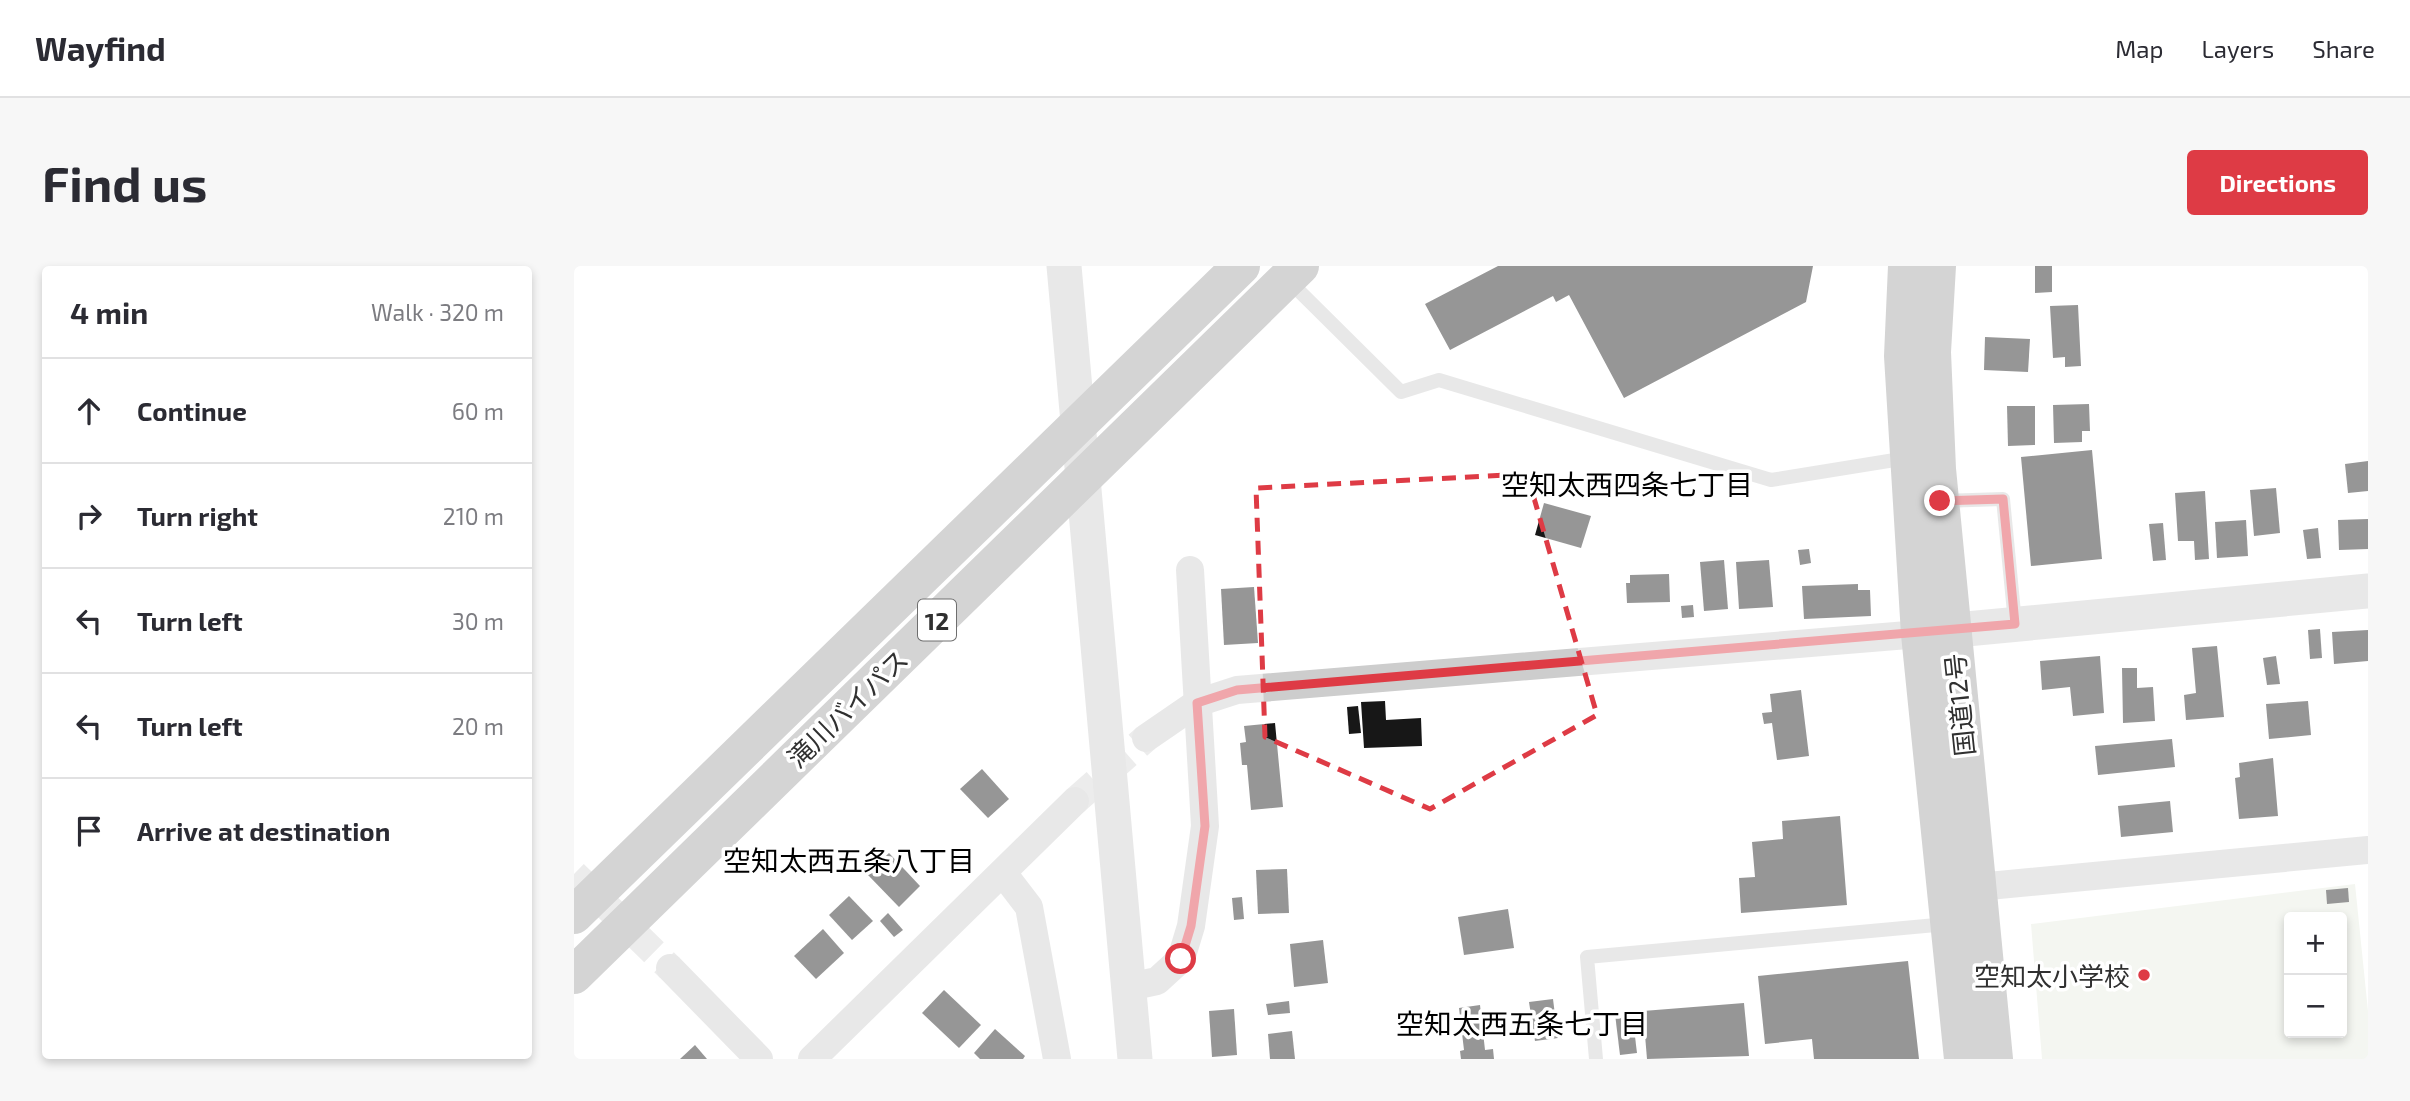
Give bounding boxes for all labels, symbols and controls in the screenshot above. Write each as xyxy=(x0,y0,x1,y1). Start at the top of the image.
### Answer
text: Wayfind xyxy=(35,28,166,68)
text: Map xyxy=(2115,34,2163,63)
text: Layers xyxy=(2201,34,2274,63)
text: Share xyxy=(2312,34,2375,63)
button: Directions xyxy=(2187,150,2368,215)
text: Find us xyxy=(42,153,207,212)
text: 4 min xyxy=(70,294,148,330)
text: Walk · 320 m xyxy=(371,298,504,326)
icon: ahead xyxy=(70,392,108,430)
text: Continue xyxy=(137,395,247,426)
text: 60 m xyxy=(452,397,504,425)
district label: 空知太西四条七丁目 xyxy=(1501,467,1753,501)
route end xyxy=(1924,485,1955,516)
icon: right xyxy=(70,497,108,535)
text: Turn right xyxy=(137,500,258,531)
text: 210 m xyxy=(443,502,504,530)
road number: 12 xyxy=(918,600,956,640)
icon: left xyxy=(70,602,108,640)
text: Turn left xyxy=(137,605,243,636)
text: 30 m xyxy=(452,607,504,635)
street label: 滝川バイパス xyxy=(780,643,914,773)
street label: 国道12号 xyxy=(1938,652,1980,758)
icon: left xyxy=(70,707,108,745)
text: Turn left xyxy=(137,710,243,741)
text: 20 m xyxy=(452,712,504,740)
icon: arrive xyxy=(70,812,108,850)
text: Arrive at destination xyxy=(137,815,390,846)
district label: 空知太西五条八丁目 xyxy=(723,843,975,877)
map controls xyxy=(2284,912,2347,1038)
button: + xyxy=(2284,912,2347,975)
route start xyxy=(1165,943,1196,974)
place label: 空知太小学校 xyxy=(1974,960,2130,991)
marker: 空知太小学校 xyxy=(2136,967,2152,983)
button: − xyxy=(2284,975,2347,1038)
district label: 空知太西五条七丁目 xyxy=(1396,1006,1648,1040)

